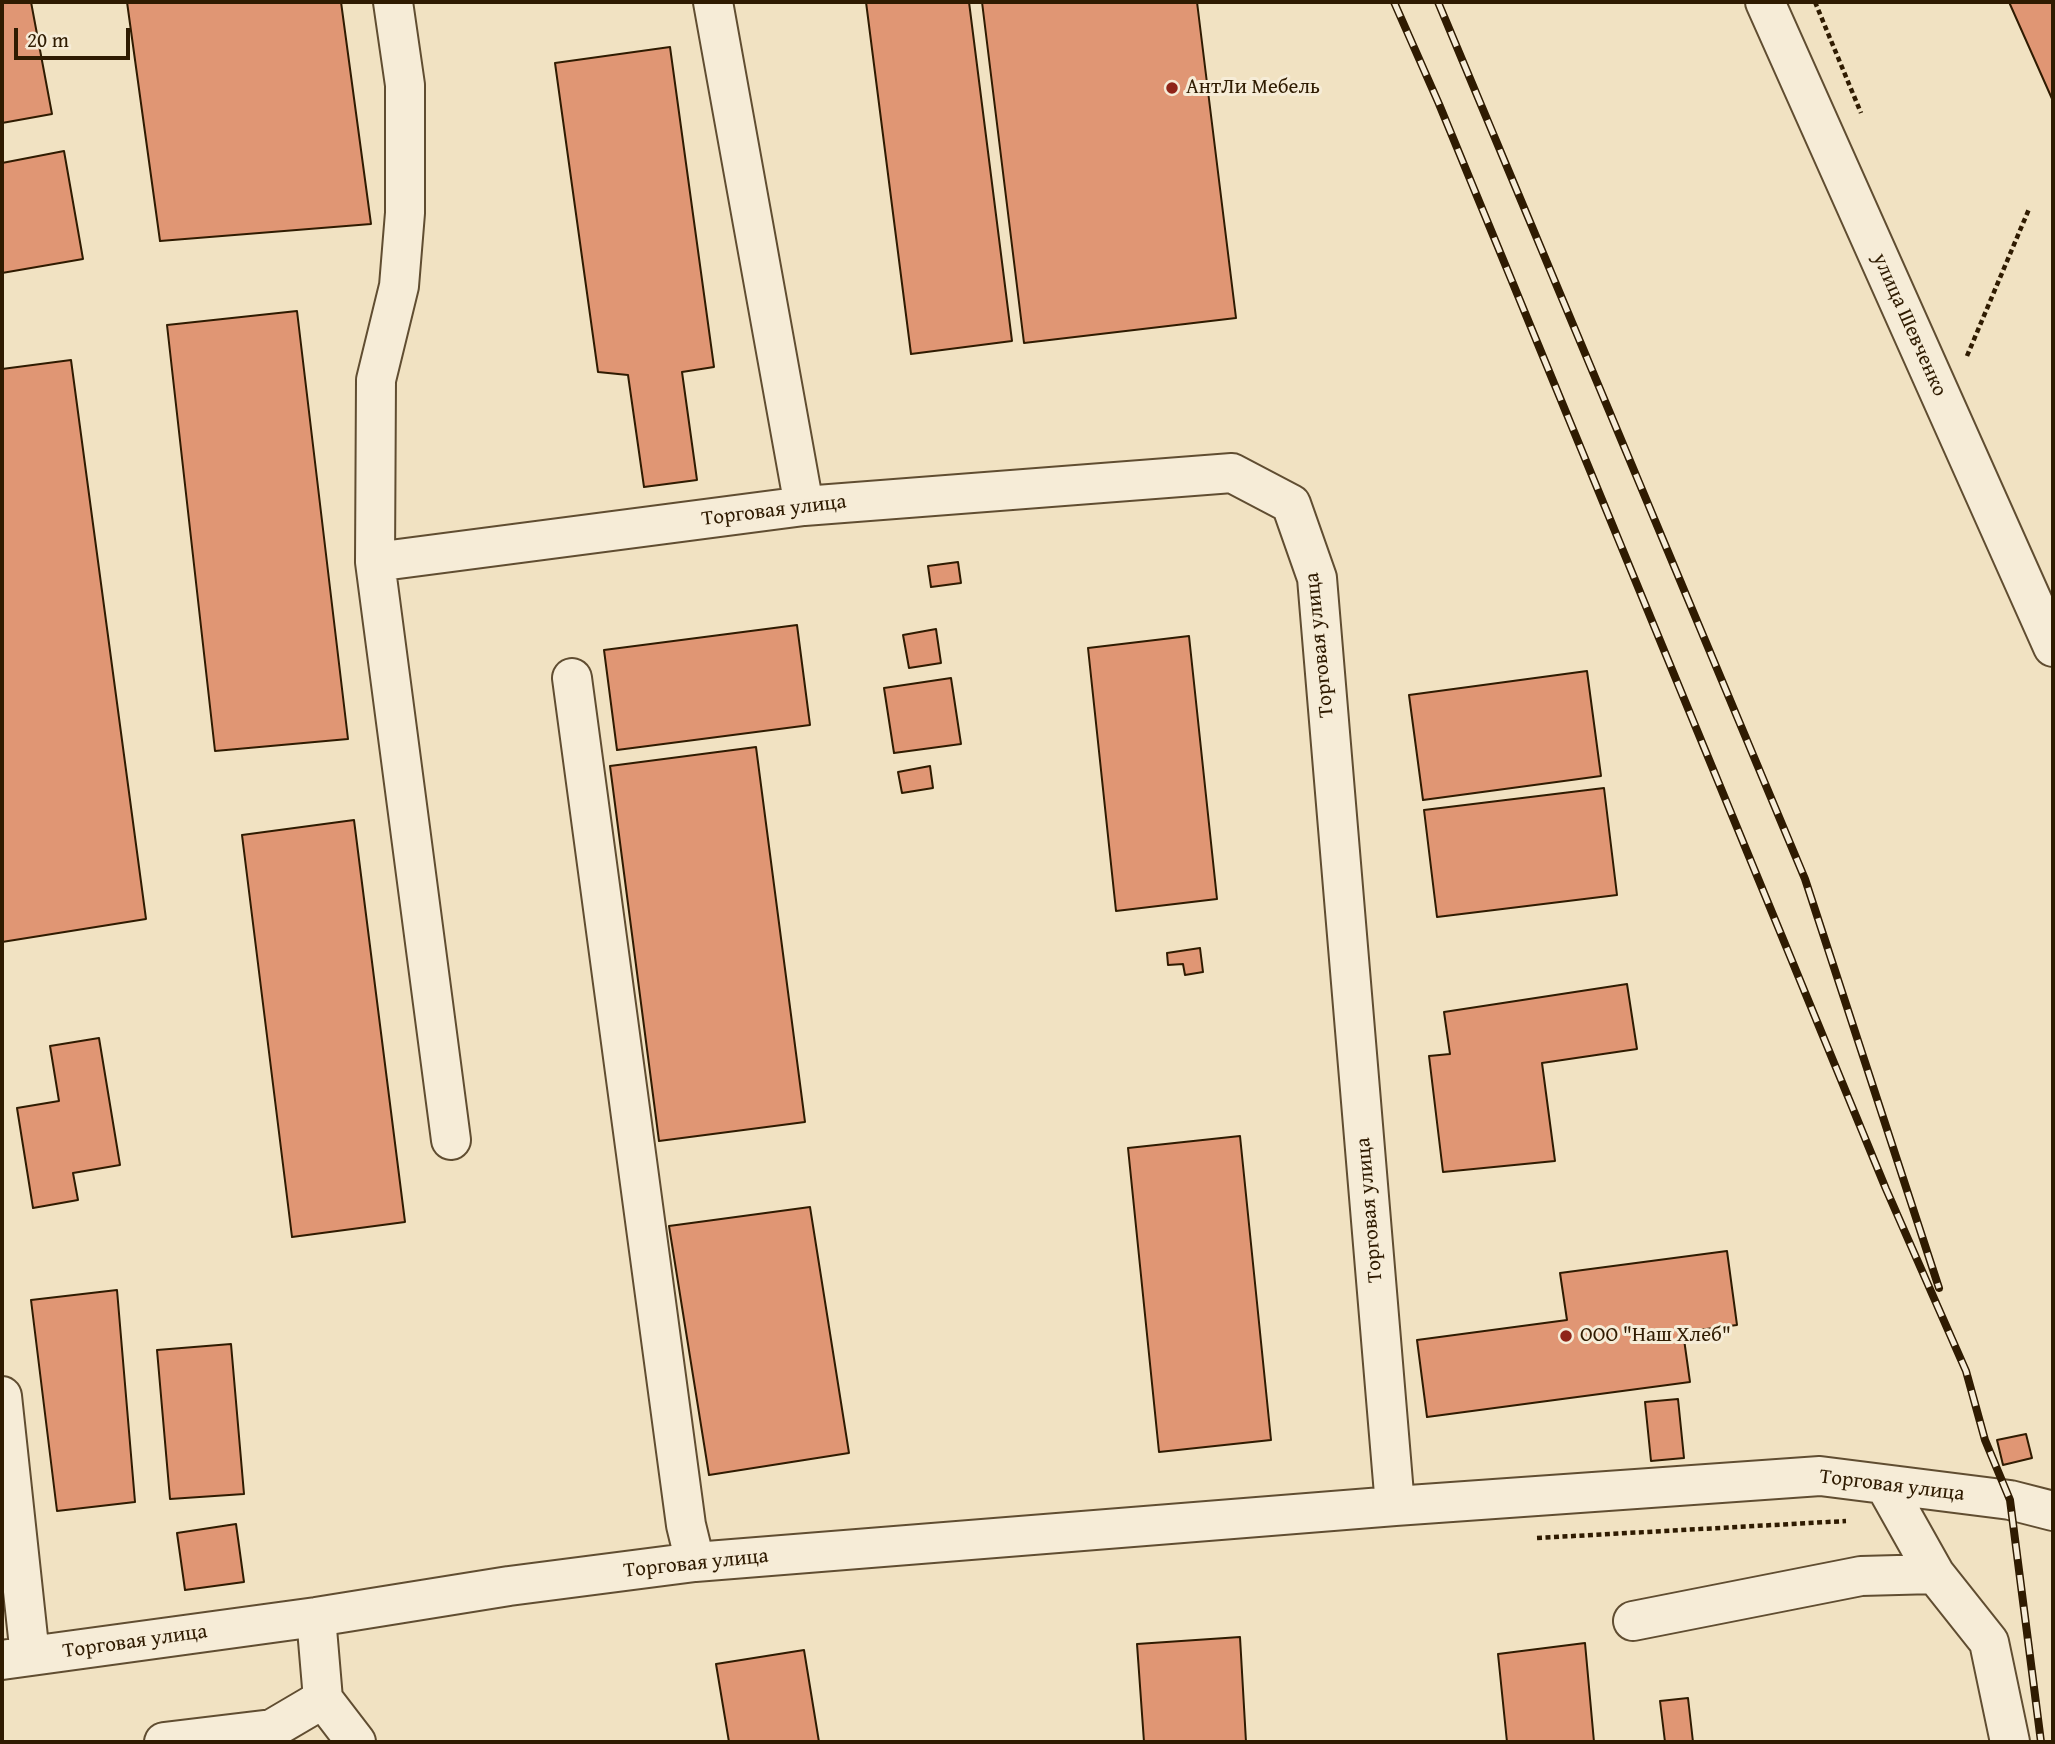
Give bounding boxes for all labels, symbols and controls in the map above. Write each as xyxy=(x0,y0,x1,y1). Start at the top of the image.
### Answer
scale bar xyxy=(18,14,133,58)
text: 20 m xyxy=(27,24,69,55)
place label: АнтЛи Мебель xyxy=(1186,75,1320,101)
marker: АнтЛи Мебель xyxy=(1164,80,1180,96)
street label: улица Шевченко xyxy=(1866,250,1952,400)
street label: Торговая улица xyxy=(700,490,848,532)
street label: Торговая улица xyxy=(1300,571,1340,719)
street label: Торговая улица xyxy=(1351,1136,1389,1284)
place label: ООО "Наш Хлеб" xyxy=(1580,1323,1731,1349)
marker: ООО "Наш Хлеб" xyxy=(1558,1328,1574,1344)
street label: Торговая улица xyxy=(1818,1465,1966,1507)
street label: Торговая улица xyxy=(622,1544,770,1584)
street label: Торговая улица xyxy=(61,1619,209,1665)

